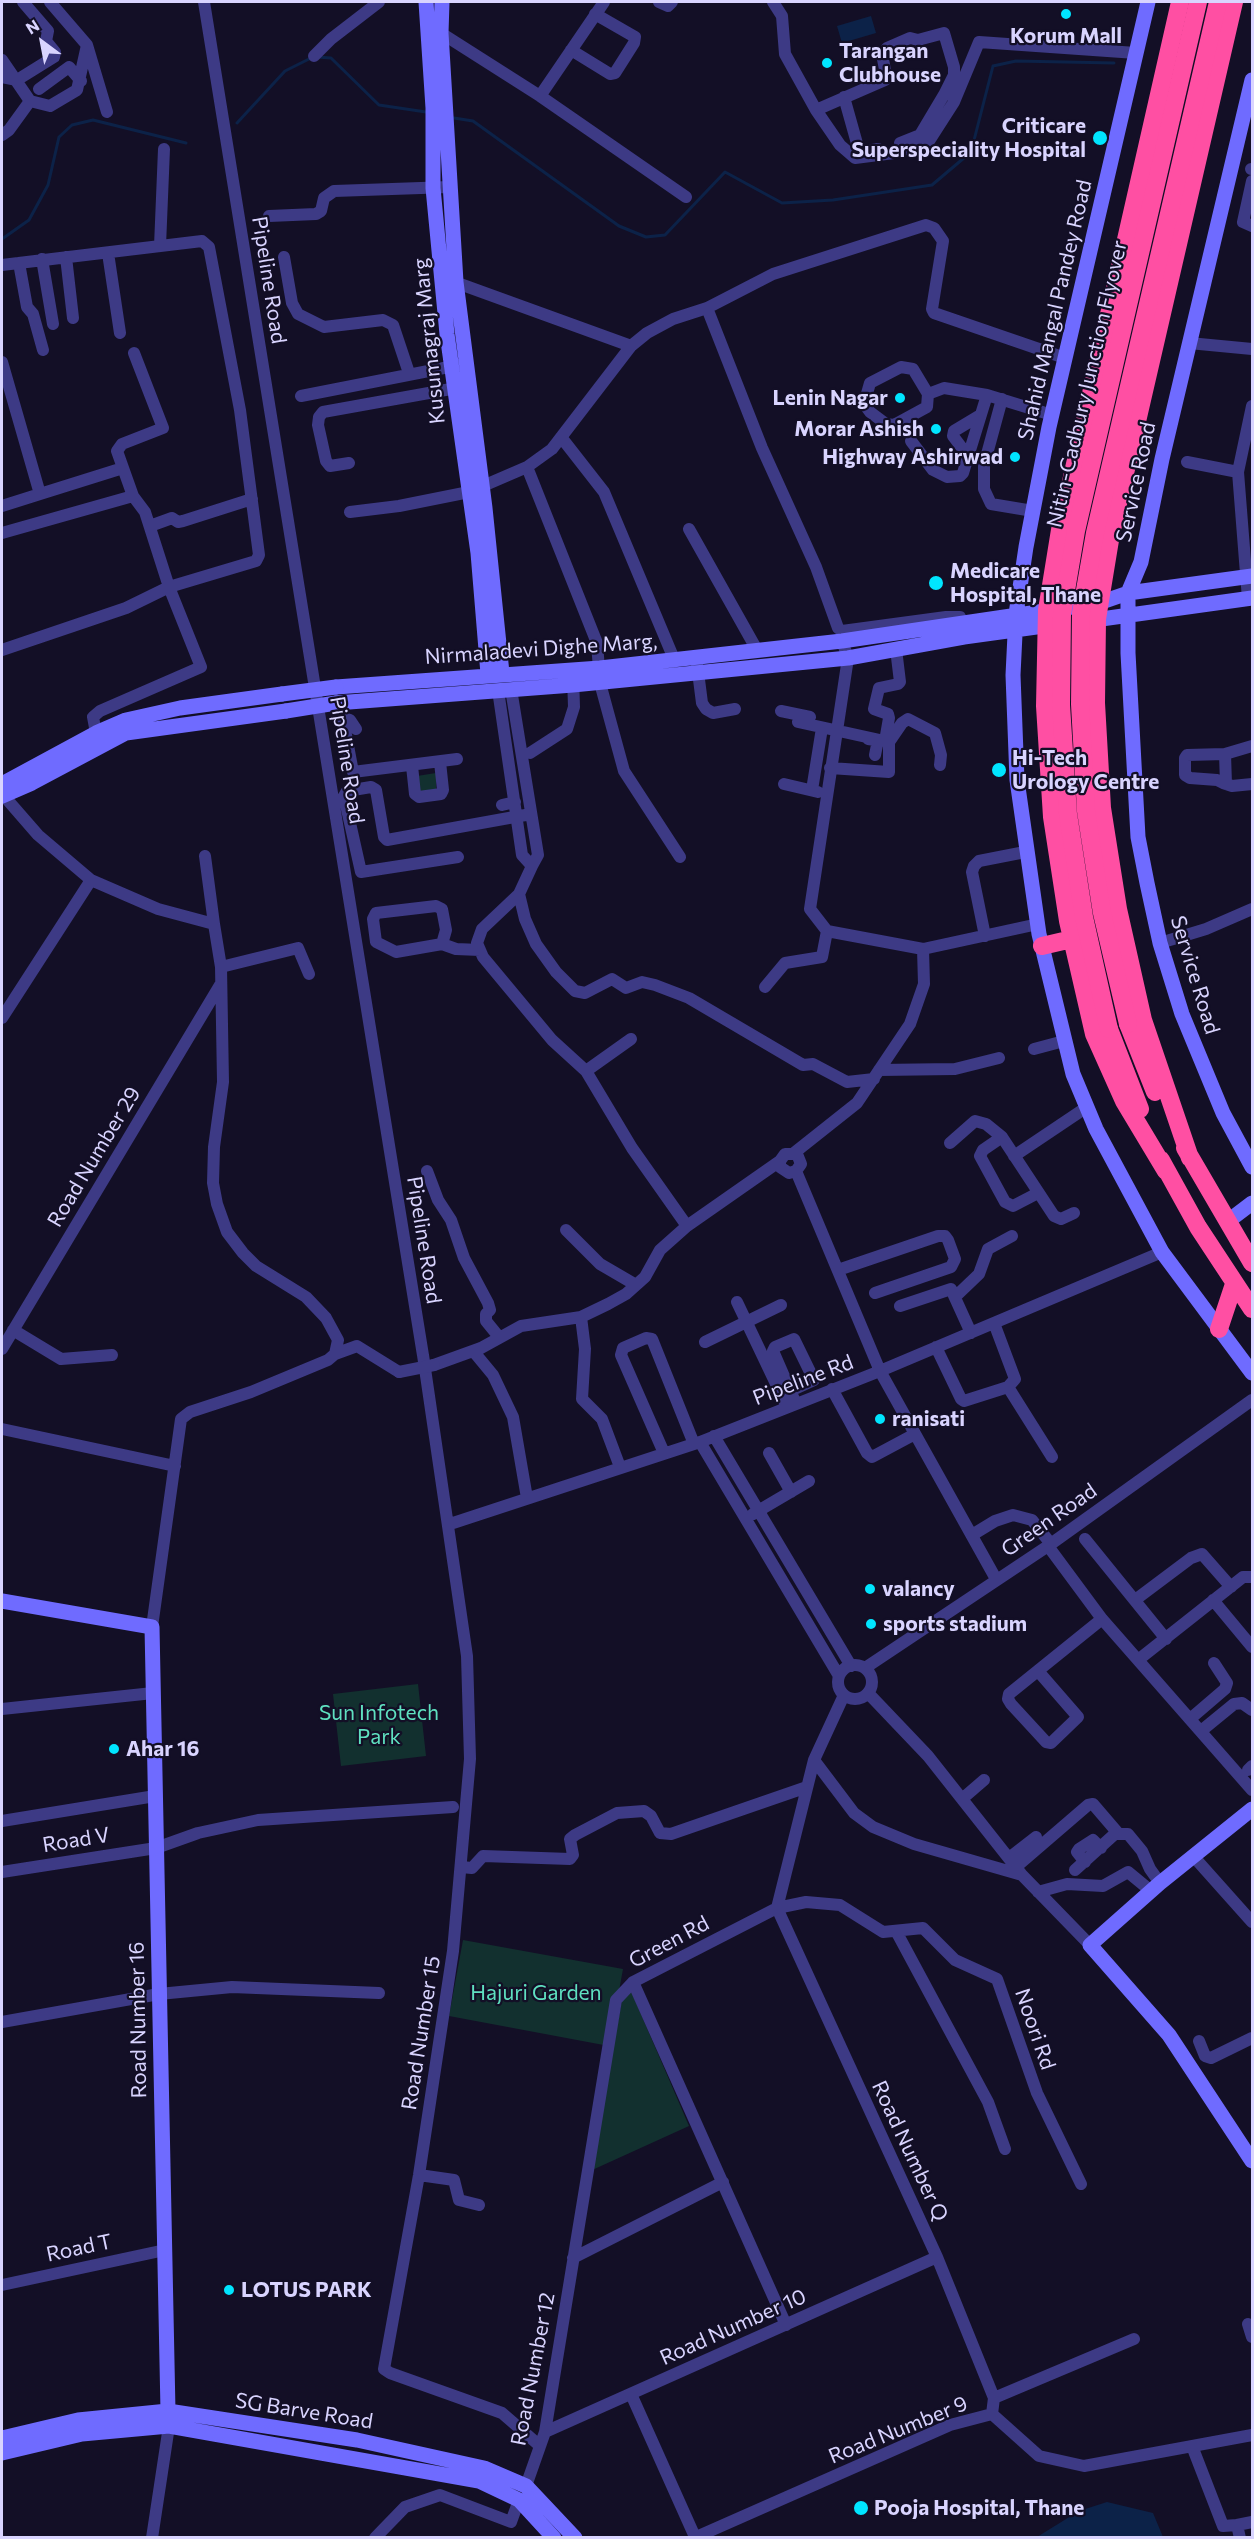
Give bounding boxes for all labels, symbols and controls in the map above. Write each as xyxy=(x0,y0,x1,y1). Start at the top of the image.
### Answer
marker: Korum Mall xyxy=(1059,7,1073,21)
north arrow xyxy=(12,12,72,72)
text: N xyxy=(22,15,42,38)
place label: Korum Mall xyxy=(1010,23,1122,49)
place label: Tarangan Clubhouse xyxy=(839,38,941,88)
marker: Tarangan Clubhouse xyxy=(820,56,834,70)
place label: Criticare Superspeciality Hospital xyxy=(851,113,1086,163)
marker: Criticare Superspeciality Hospital xyxy=(1091,129,1109,147)
street label: Shahid Mangal Pandey Road xyxy=(1013,177,1097,443)
street label: Pipeline Road xyxy=(246,214,292,346)
street label: Nitin-Cadbury Junction Flyover xyxy=(1042,238,1132,530)
street label: Kusumagraj Marg xyxy=(408,257,450,425)
place label: Lenin Nagar xyxy=(773,385,888,411)
marker: Lenin Nagar xyxy=(893,391,907,405)
place label: Morar Ashish xyxy=(794,416,924,442)
street label: Service Road xyxy=(1111,419,1161,545)
marker: Morar Ashish xyxy=(929,422,943,436)
place label: Highway Ashirwad xyxy=(822,444,1003,470)
marker: Highway Ashirwad xyxy=(1008,450,1022,464)
place label: Medicare Hospital, Thane xyxy=(950,558,1101,608)
marker: Medicare Hospital, Thane xyxy=(927,574,945,592)
street label: Nirmaladevi Dighe Marg, xyxy=(424,628,658,670)
street label: Pipeline Road xyxy=(324,694,370,826)
place label: Hi-Tech Urology Centre xyxy=(1012,745,1159,795)
marker: Hi-Tech Urology Centre xyxy=(990,761,1008,779)
street label: Service Road xyxy=(1165,913,1225,1037)
street label: Road Number 29 xyxy=(42,1082,146,1232)
street label: Pipeline Road xyxy=(401,1174,447,1306)
street label: Pipeline Rd xyxy=(749,1349,857,1411)
place label: ranisati xyxy=(892,1406,965,1432)
marker: ranisati xyxy=(873,1412,887,1426)
street label: Green Road xyxy=(996,1478,1102,1562)
place label: valancy xyxy=(882,1576,955,1602)
marker: valancy xyxy=(863,1582,877,1596)
place label: sports stadium xyxy=(883,1611,1027,1637)
marker: sports stadium xyxy=(864,1617,878,1631)
park label: Sun Infotech Park xyxy=(319,1700,439,1750)
place label: Ahar 16 xyxy=(126,1736,199,1762)
marker: Ahar 16 xyxy=(107,1742,121,1756)
street label: Road V xyxy=(41,1822,111,1858)
street label: Green Rd xyxy=(625,1910,713,1974)
street label: Road Number 16 xyxy=(124,1942,152,2098)
street label: Road Number 15 xyxy=(396,1954,446,2112)
park label: Hajuri Garden xyxy=(470,1980,602,2006)
street label: Noori Rd xyxy=(1009,1985,1061,2073)
street label: Road Number Q xyxy=(866,2077,954,2225)
street label: Road T xyxy=(44,2229,114,2267)
place label: LOTUS PARK xyxy=(241,2277,372,2303)
marker: LOTUS PARK xyxy=(222,2283,236,2297)
street label: Road Number 10 xyxy=(656,2283,810,2371)
street label: Road Number 12 xyxy=(506,2290,560,2448)
street label: SG Barve Road xyxy=(233,2388,375,2434)
street label: Road Number 9 xyxy=(825,2391,971,2469)
place label: Pooja Hospital, Thane xyxy=(874,2495,1084,2521)
marker: Pooja Hospital, Thane xyxy=(852,2499,870,2517)

